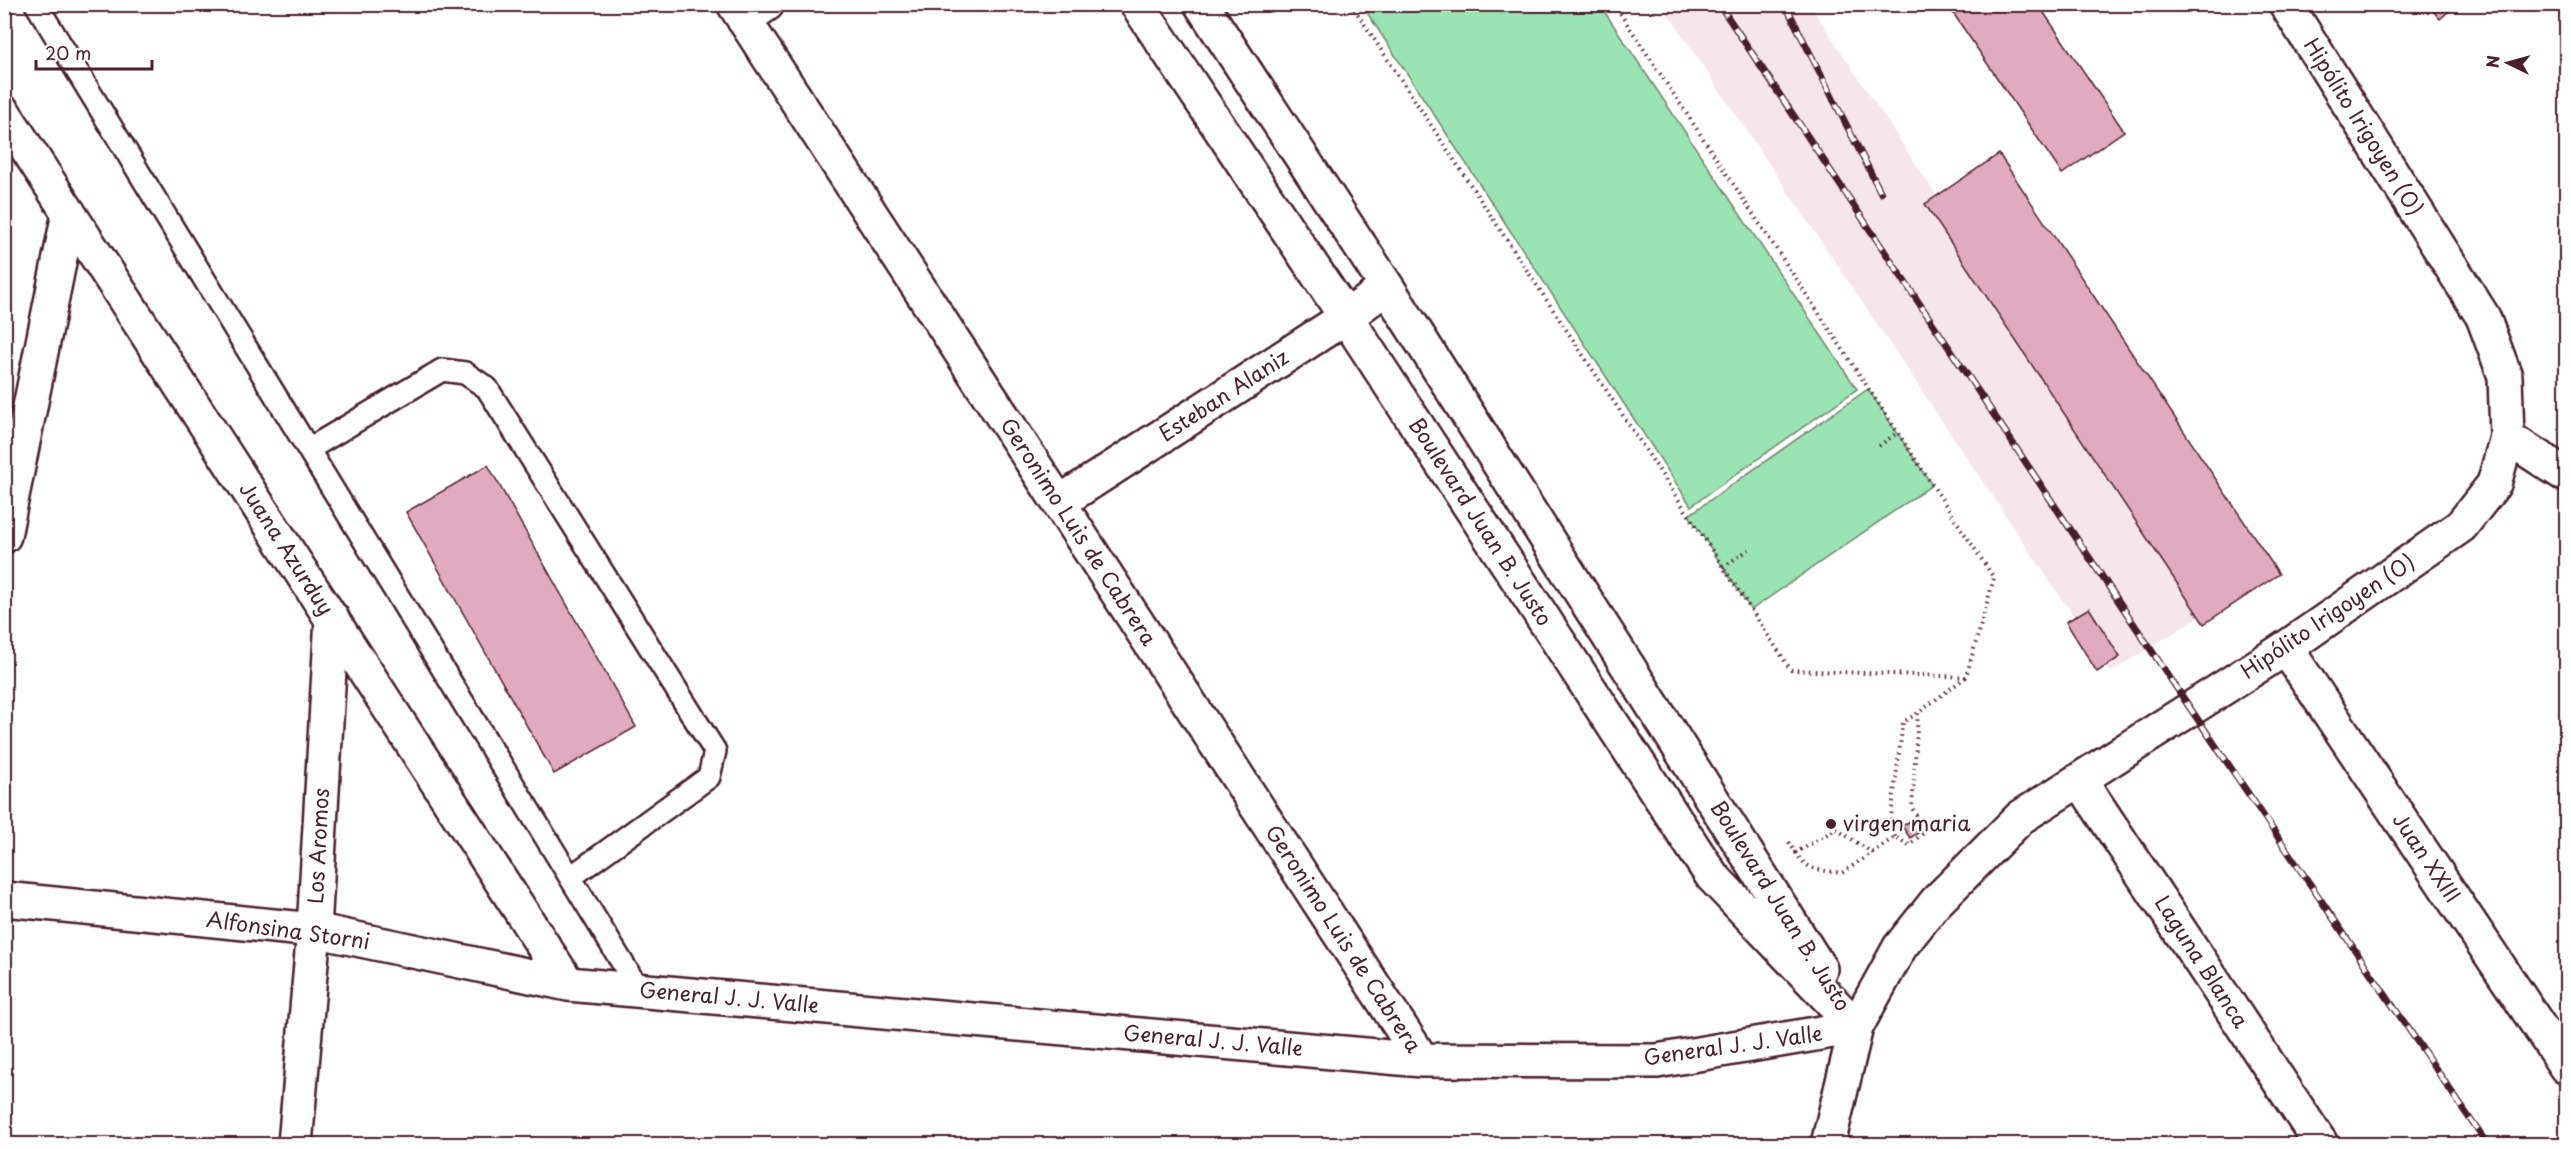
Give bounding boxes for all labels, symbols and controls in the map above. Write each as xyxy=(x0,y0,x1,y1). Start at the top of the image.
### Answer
street label: Hipólito Irigoyen (O) xyxy=(2297,31,2432,221)
scale bar xyxy=(36,33,152,71)
north arrow xyxy=(2478,33,2538,93)
text: 20 m xyxy=(45,39,91,66)
text: N xyxy=(2480,54,2505,69)
street label: Esteban Alaniz xyxy=(1152,340,1294,448)
street label: Boulevard Juan B. Justo xyxy=(1402,410,1561,632)
street label: Geronimo Luis de Cabrera xyxy=(994,411,1166,651)
street label: Juana Azurduy xyxy=(232,475,343,621)
street label: Hipólito Irigoyen (O) xyxy=(2233,545,2420,686)
street label: Los Aromos xyxy=(298,787,336,905)
street label: Boulevard Juan B. Justo xyxy=(1704,793,1860,1016)
street label: Juan XXIII xyxy=(2386,805,2470,908)
place label: virgen maria xyxy=(1843,806,1971,838)
marker: virgen maria xyxy=(1824,817,1838,831)
street label: Geronimo Luis de Cabrera xyxy=(1259,818,1431,1058)
street label: Laguna Blanca xyxy=(2148,888,2258,1033)
street label: Alfonsina Storni xyxy=(204,902,372,956)
street label: General J. J. Valle xyxy=(638,972,820,1020)
street label: General J. J. Valle xyxy=(1122,1015,1304,1063)
street label: General J. J. Valle xyxy=(1641,1016,1824,1072)

